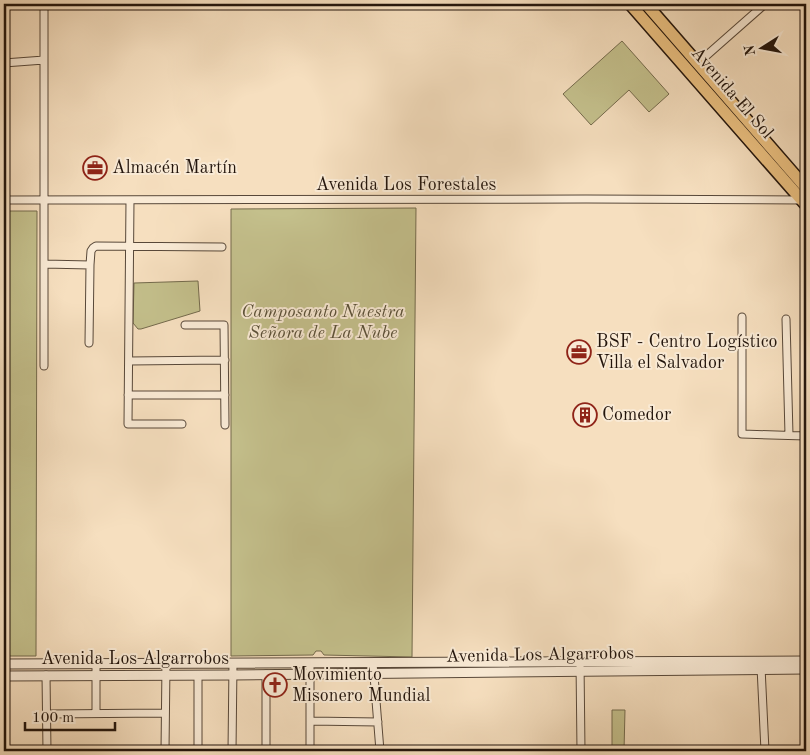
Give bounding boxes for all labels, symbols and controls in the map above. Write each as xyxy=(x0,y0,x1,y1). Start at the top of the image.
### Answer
north arrow xyxy=(738,22,788,72)
text: N xyxy=(742,43,758,57)
street label: Avenida El Sol xyxy=(688,44,777,142)
office icon: Almacén Martín xyxy=(82,155,108,181)
place label: Almacén Martín xyxy=(112,159,237,177)
street label: Avenida Los Forestales xyxy=(316,176,497,194)
park label: Camposanto Nuestra Señora de La Nube xyxy=(241,303,405,342)
place label: BSF - Centro Logístico Villa el Salvador xyxy=(596,333,778,372)
office icon: BSF - Centro Logístico Villa el Salvador xyxy=(566,339,592,365)
building icon: Comedor xyxy=(572,402,598,428)
place label: Comedor xyxy=(602,406,672,424)
street label: Avenida Los Algarrobos xyxy=(446,644,634,666)
street label: Avenida Los Algarrobos xyxy=(41,650,229,668)
place label: Movimiento Misonero Mundial xyxy=(292,666,431,705)
church icon: Movimiento Misonero Mundial xyxy=(262,672,288,698)
scale bar xyxy=(25,700,115,732)
text: 100 m xyxy=(32,711,74,726)

